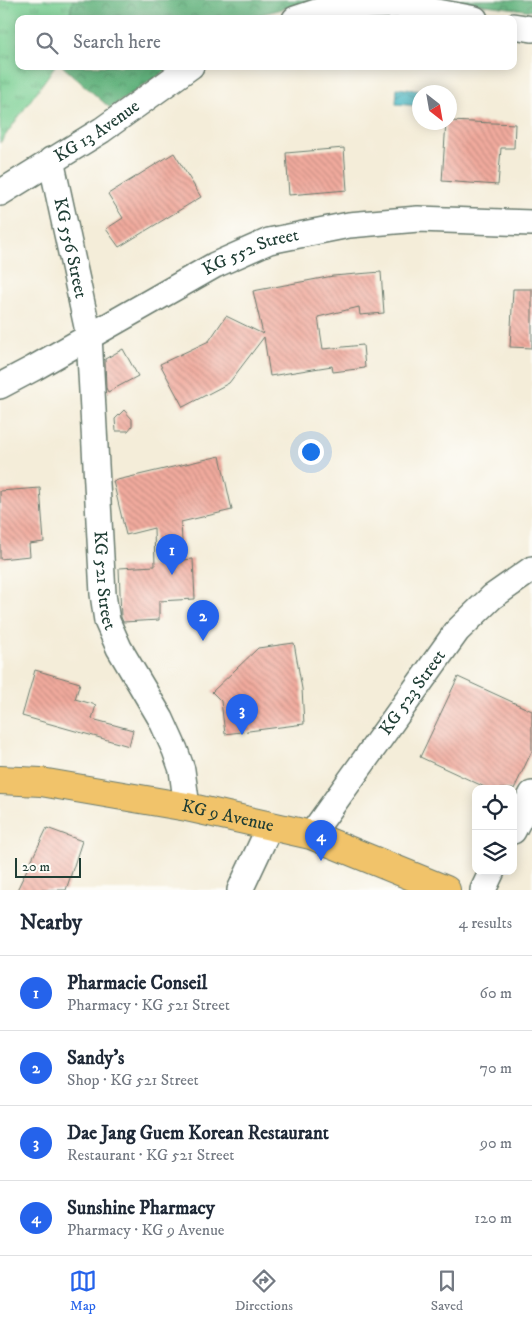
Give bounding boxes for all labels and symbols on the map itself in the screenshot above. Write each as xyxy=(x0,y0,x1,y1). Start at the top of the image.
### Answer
north arrow xyxy=(412,85,457,130)
street label: KG 13 Avenue xyxy=(50,95,144,168)
street label: KG 556 Street xyxy=(48,196,92,301)
street label: KG 552 Street xyxy=(199,224,301,281)
your location xyxy=(298,439,324,465)
street label: KG 521 Street xyxy=(89,530,121,634)
pin: 1 xyxy=(156,534,188,575)
pin: 2 xyxy=(187,600,219,641)
street label: KG 523 Street xyxy=(375,646,451,740)
pin: 3 xyxy=(226,694,258,735)
street label: KG 9 Avenue xyxy=(180,795,276,837)
pin: 4 xyxy=(305,820,337,861)
scale bar xyxy=(15,855,81,878)

